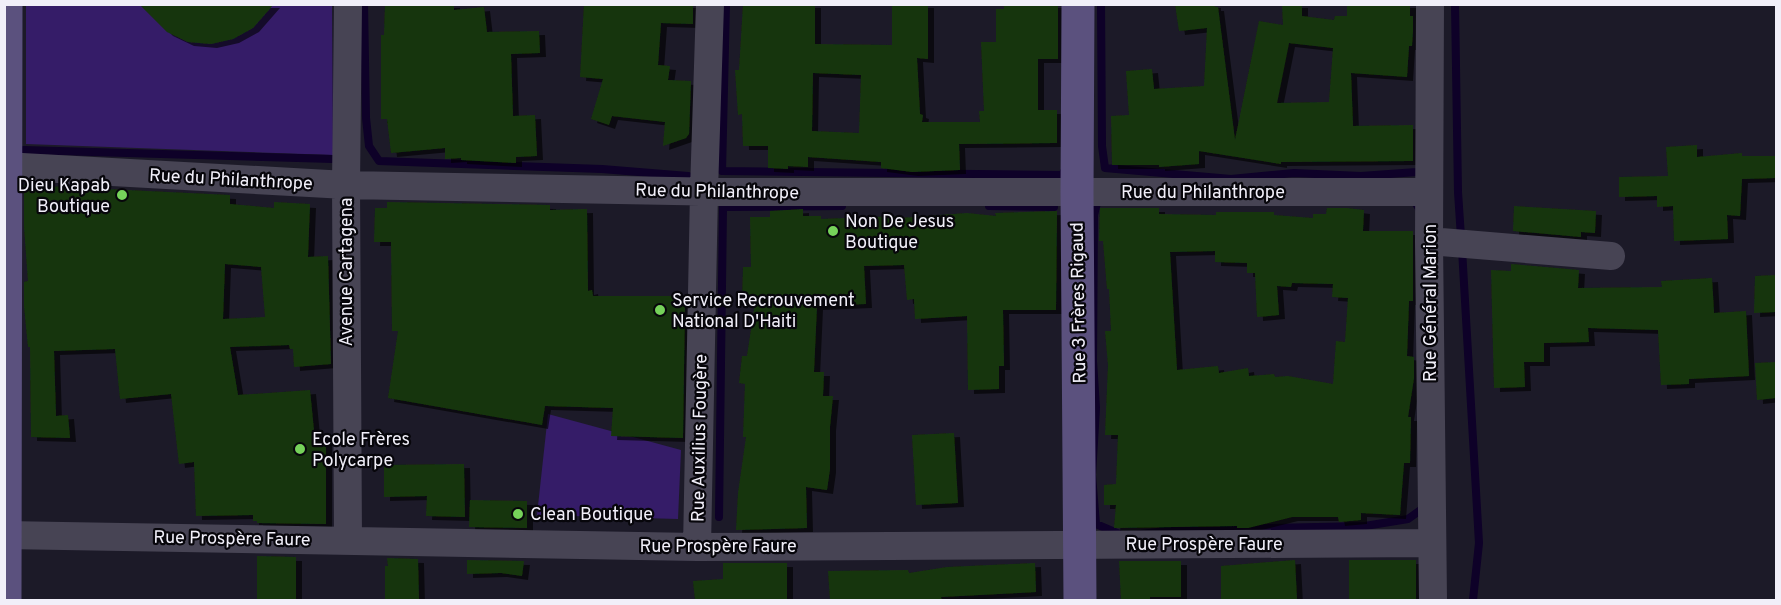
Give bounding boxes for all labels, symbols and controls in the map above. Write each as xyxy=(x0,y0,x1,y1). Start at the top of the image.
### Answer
street label: Rue du Philanthrope xyxy=(148,165,313,196)
place label: Dieu Kapab Boutique xyxy=(18,175,110,219)
street label: Rue du Philanthrope xyxy=(635,180,799,205)
street label: Rue du Philanthrope xyxy=(1121,182,1285,205)
marker: Dieu Kapab Boutique xyxy=(115,188,129,202)
street label: Avenue Cartagena xyxy=(336,198,359,347)
place label: Non De Jesus Boutique xyxy=(845,211,954,255)
street label: Rue 3 Frères Rigaud xyxy=(1067,222,1092,384)
marker: Non De Jesus Boutique xyxy=(826,224,840,238)
street label: Rue Général Marion xyxy=(1420,224,1443,382)
place label: Service Recrouvement National D'Haiti xyxy=(672,290,855,334)
marker: Service Recrouvement National D'Haiti xyxy=(653,303,667,317)
street label: Rue Auxilius Fougère xyxy=(688,354,713,522)
place label: Ecole Frères Polycarpe xyxy=(312,429,410,473)
marker: Ecole Frères Polycarpe xyxy=(293,442,307,456)
place label: Clean Boutique xyxy=(530,504,653,527)
marker: Clean Boutique xyxy=(511,507,525,521)
street label: Rue Prospère Faure xyxy=(153,527,311,552)
street label: Rue Prospère Faure xyxy=(1125,534,1283,557)
street label: Rue Prospère Faure xyxy=(639,536,797,559)

